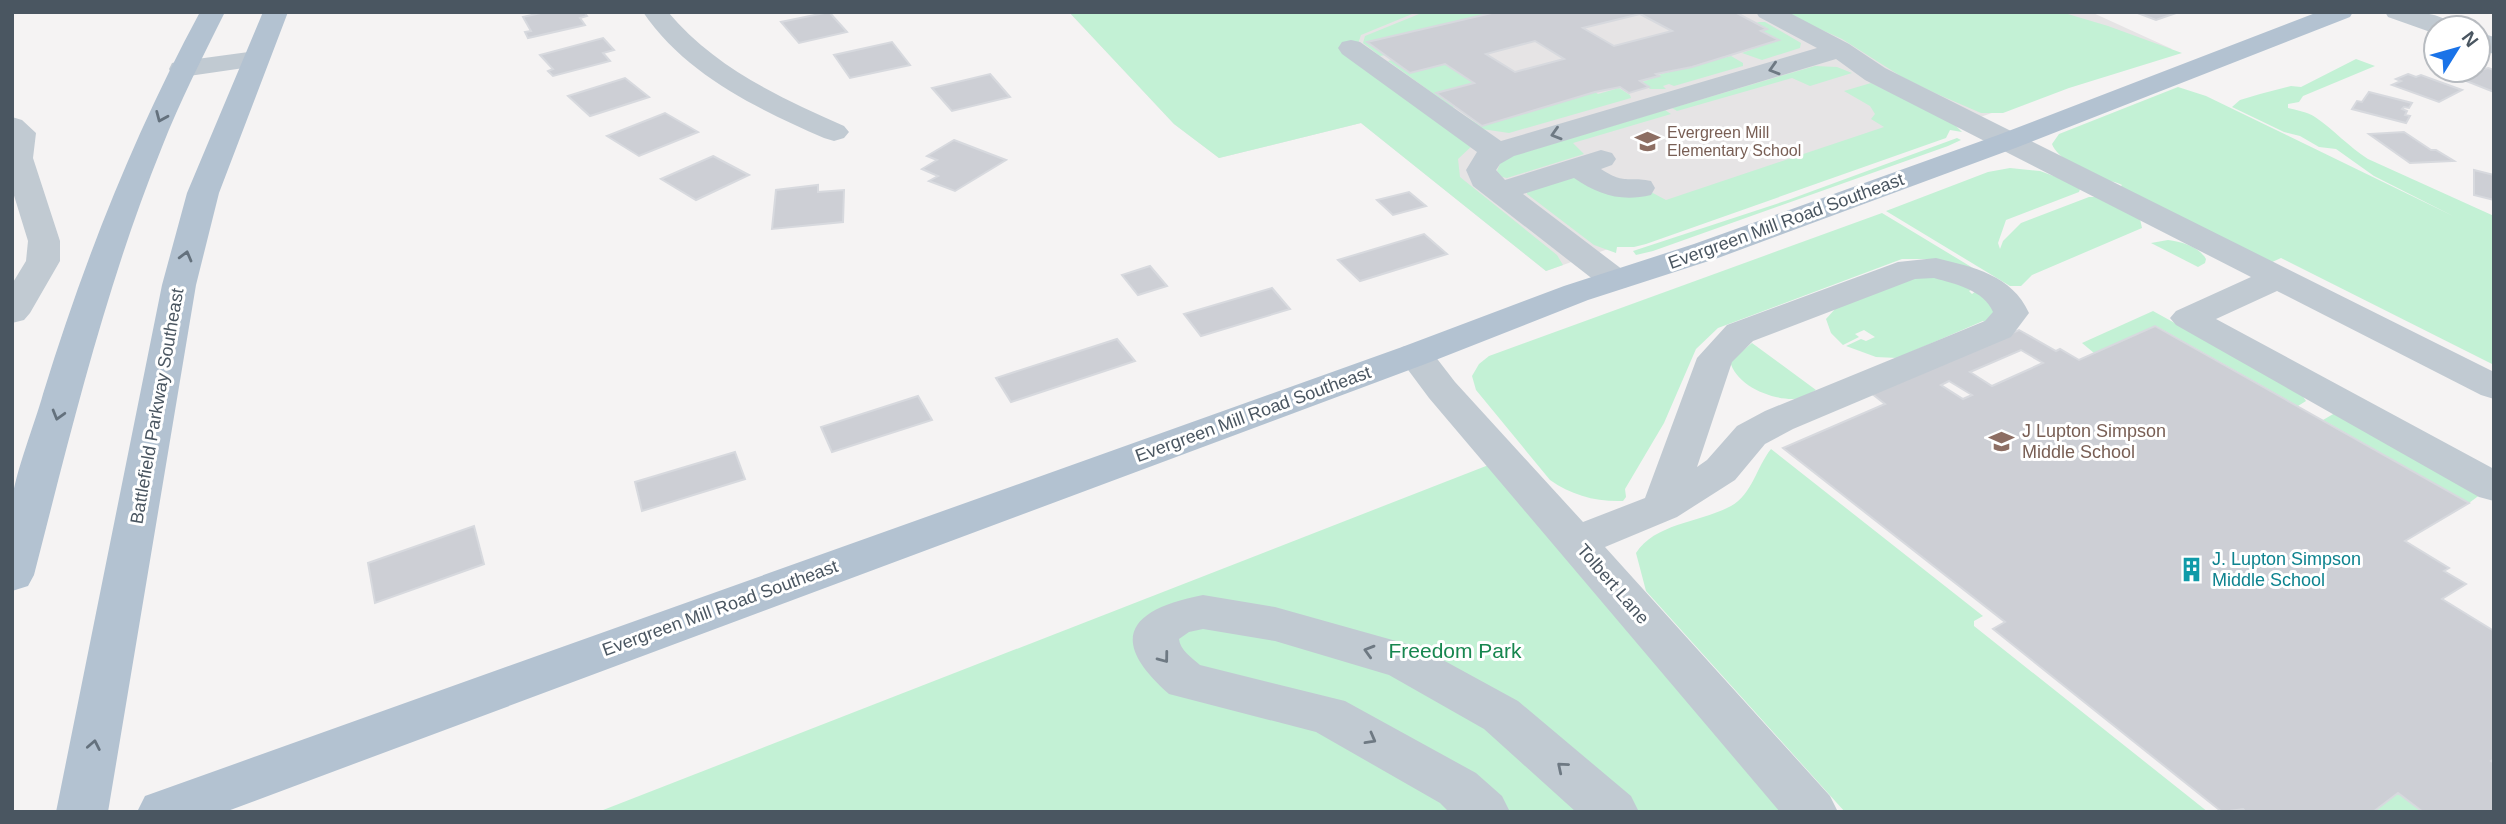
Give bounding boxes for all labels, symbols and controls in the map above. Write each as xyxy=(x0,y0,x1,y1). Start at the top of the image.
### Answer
north arrow xyxy=(2422,14,2492,84)
text: N xyxy=(2458,27,2483,51)
one-way arrow xyxy=(1768,61,1780,76)
one-way arrow xyxy=(155,110,169,122)
place label: Evergreen Mill Elementary School xyxy=(1667,124,1801,159)
one-way arrow xyxy=(1550,126,1562,141)
school or university icon: Evergreen Mill Elementary School xyxy=(1633,127,1661,155)
street label: Evergreen Mill Road Southeast xyxy=(1666,169,1906,273)
one-way arrow xyxy=(178,251,193,263)
street label: Battlefield Parkway Southeast xyxy=(126,287,188,525)
street label: Evergreen Mill Road Southeast xyxy=(1133,362,1373,466)
one-way arrow xyxy=(51,409,66,421)
place label: J Lupton Simpson Middle School xyxy=(2022,421,2166,462)
school or university icon: J Lupton Simpson Middle School xyxy=(1988,427,2016,455)
street label: Tolbert Lane xyxy=(1573,540,1653,628)
place label: J. Lupton Simpson Middle School xyxy=(2212,549,2361,590)
building icon: J. Lupton Simpson Middle School xyxy=(2178,555,2206,583)
street label: Evergreen Mill Road Southeast xyxy=(600,556,840,660)
park label: Freedom Park xyxy=(1388,639,1522,662)
one-way arrow xyxy=(1363,644,1375,659)
one-way arrow xyxy=(1155,650,1168,663)
one-way arrow xyxy=(1363,731,1376,744)
one-way arrow xyxy=(86,739,101,751)
one-way arrow xyxy=(1557,763,1570,775)

